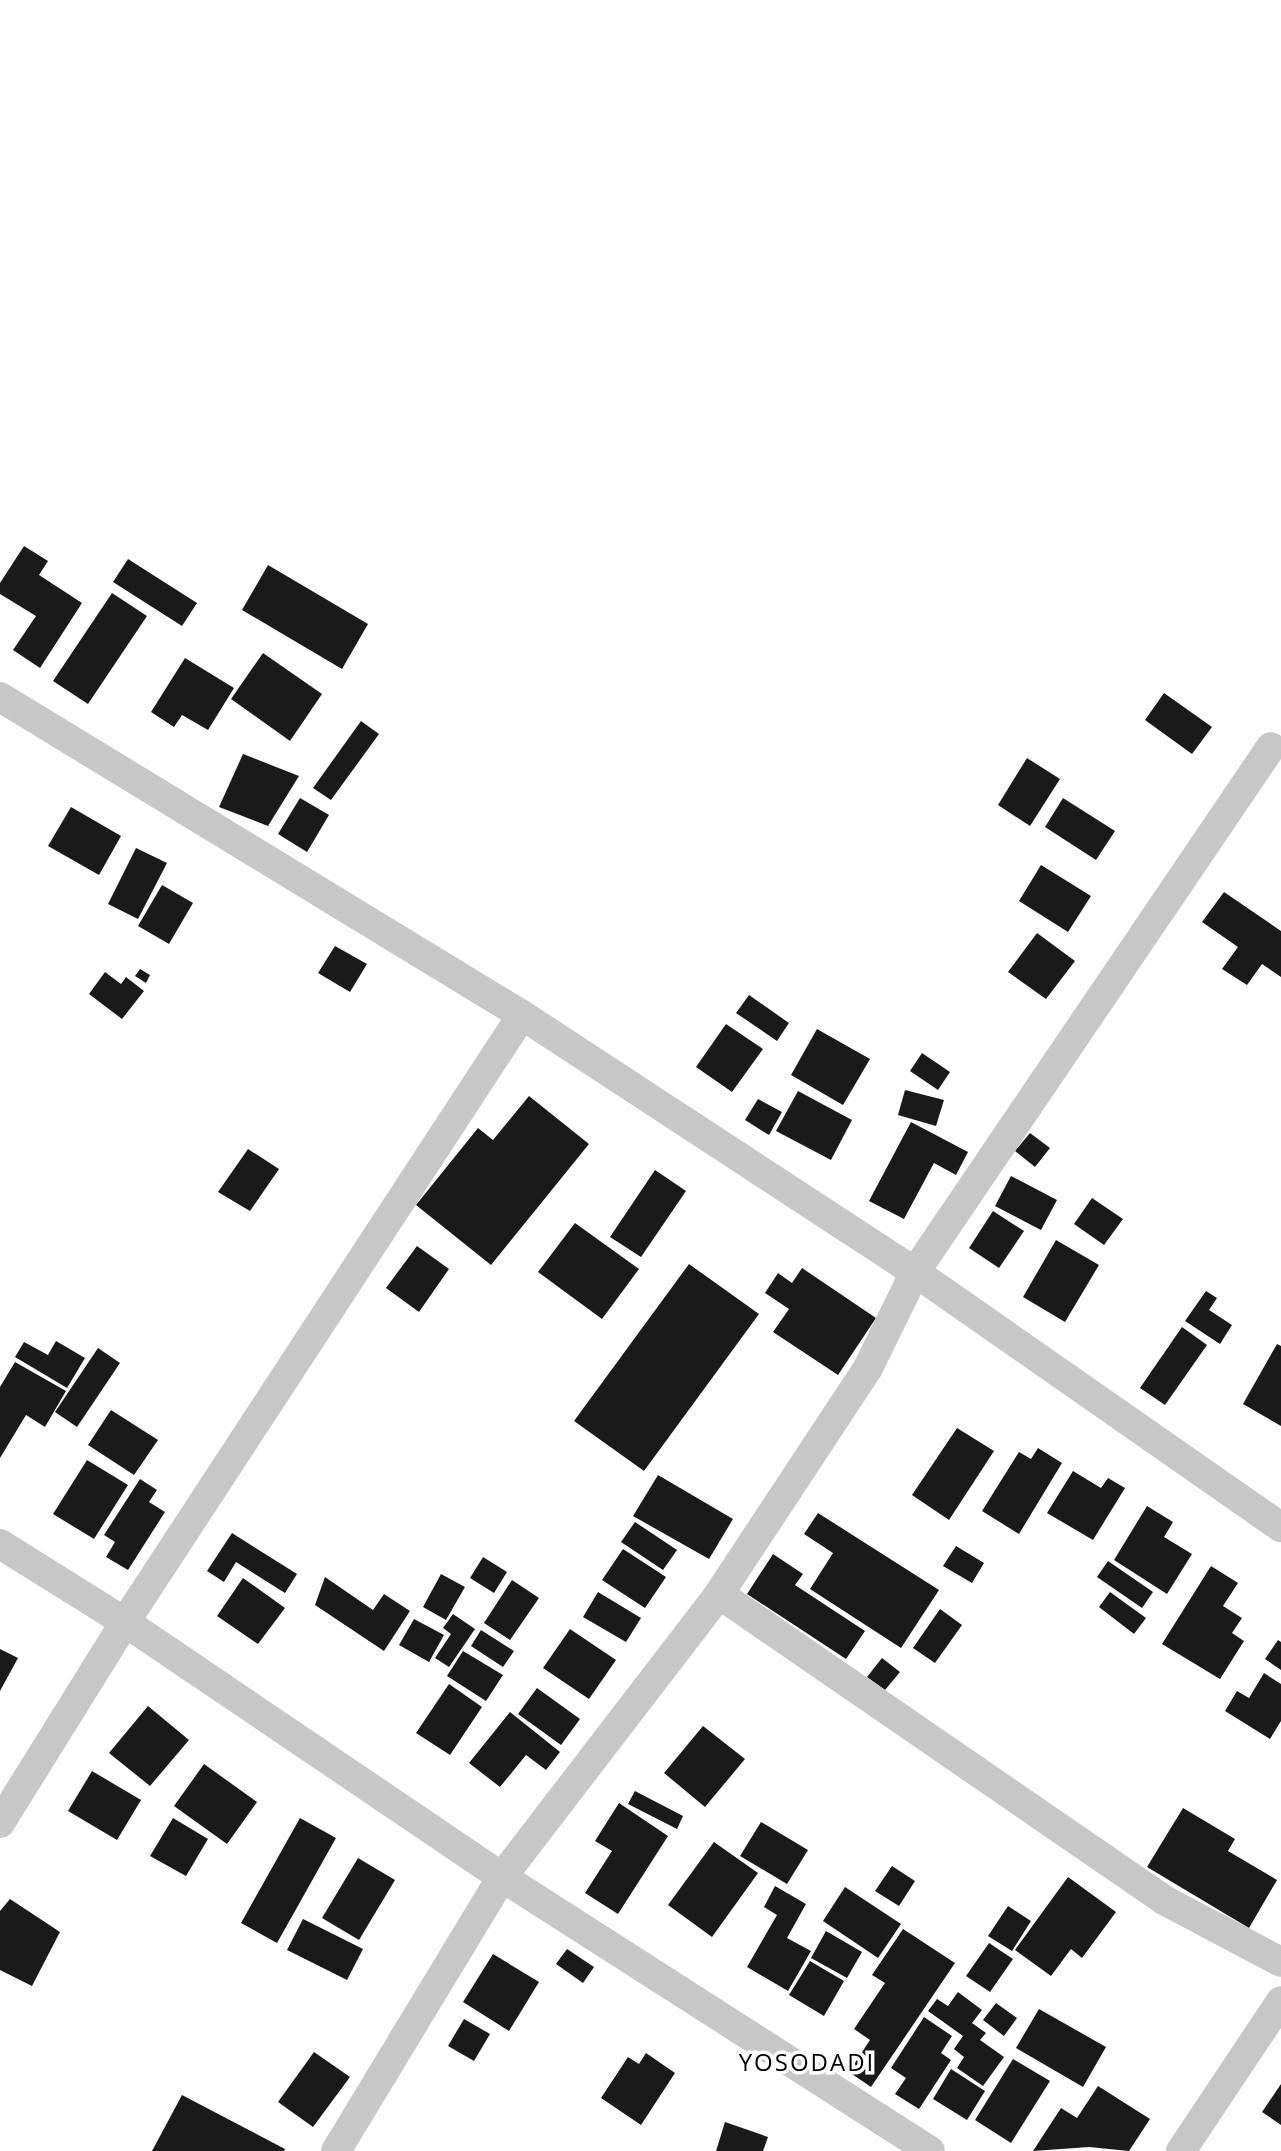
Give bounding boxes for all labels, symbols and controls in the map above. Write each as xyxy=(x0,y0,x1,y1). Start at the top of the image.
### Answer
district label: YOSODADI xyxy=(740,2048,874,2076)

